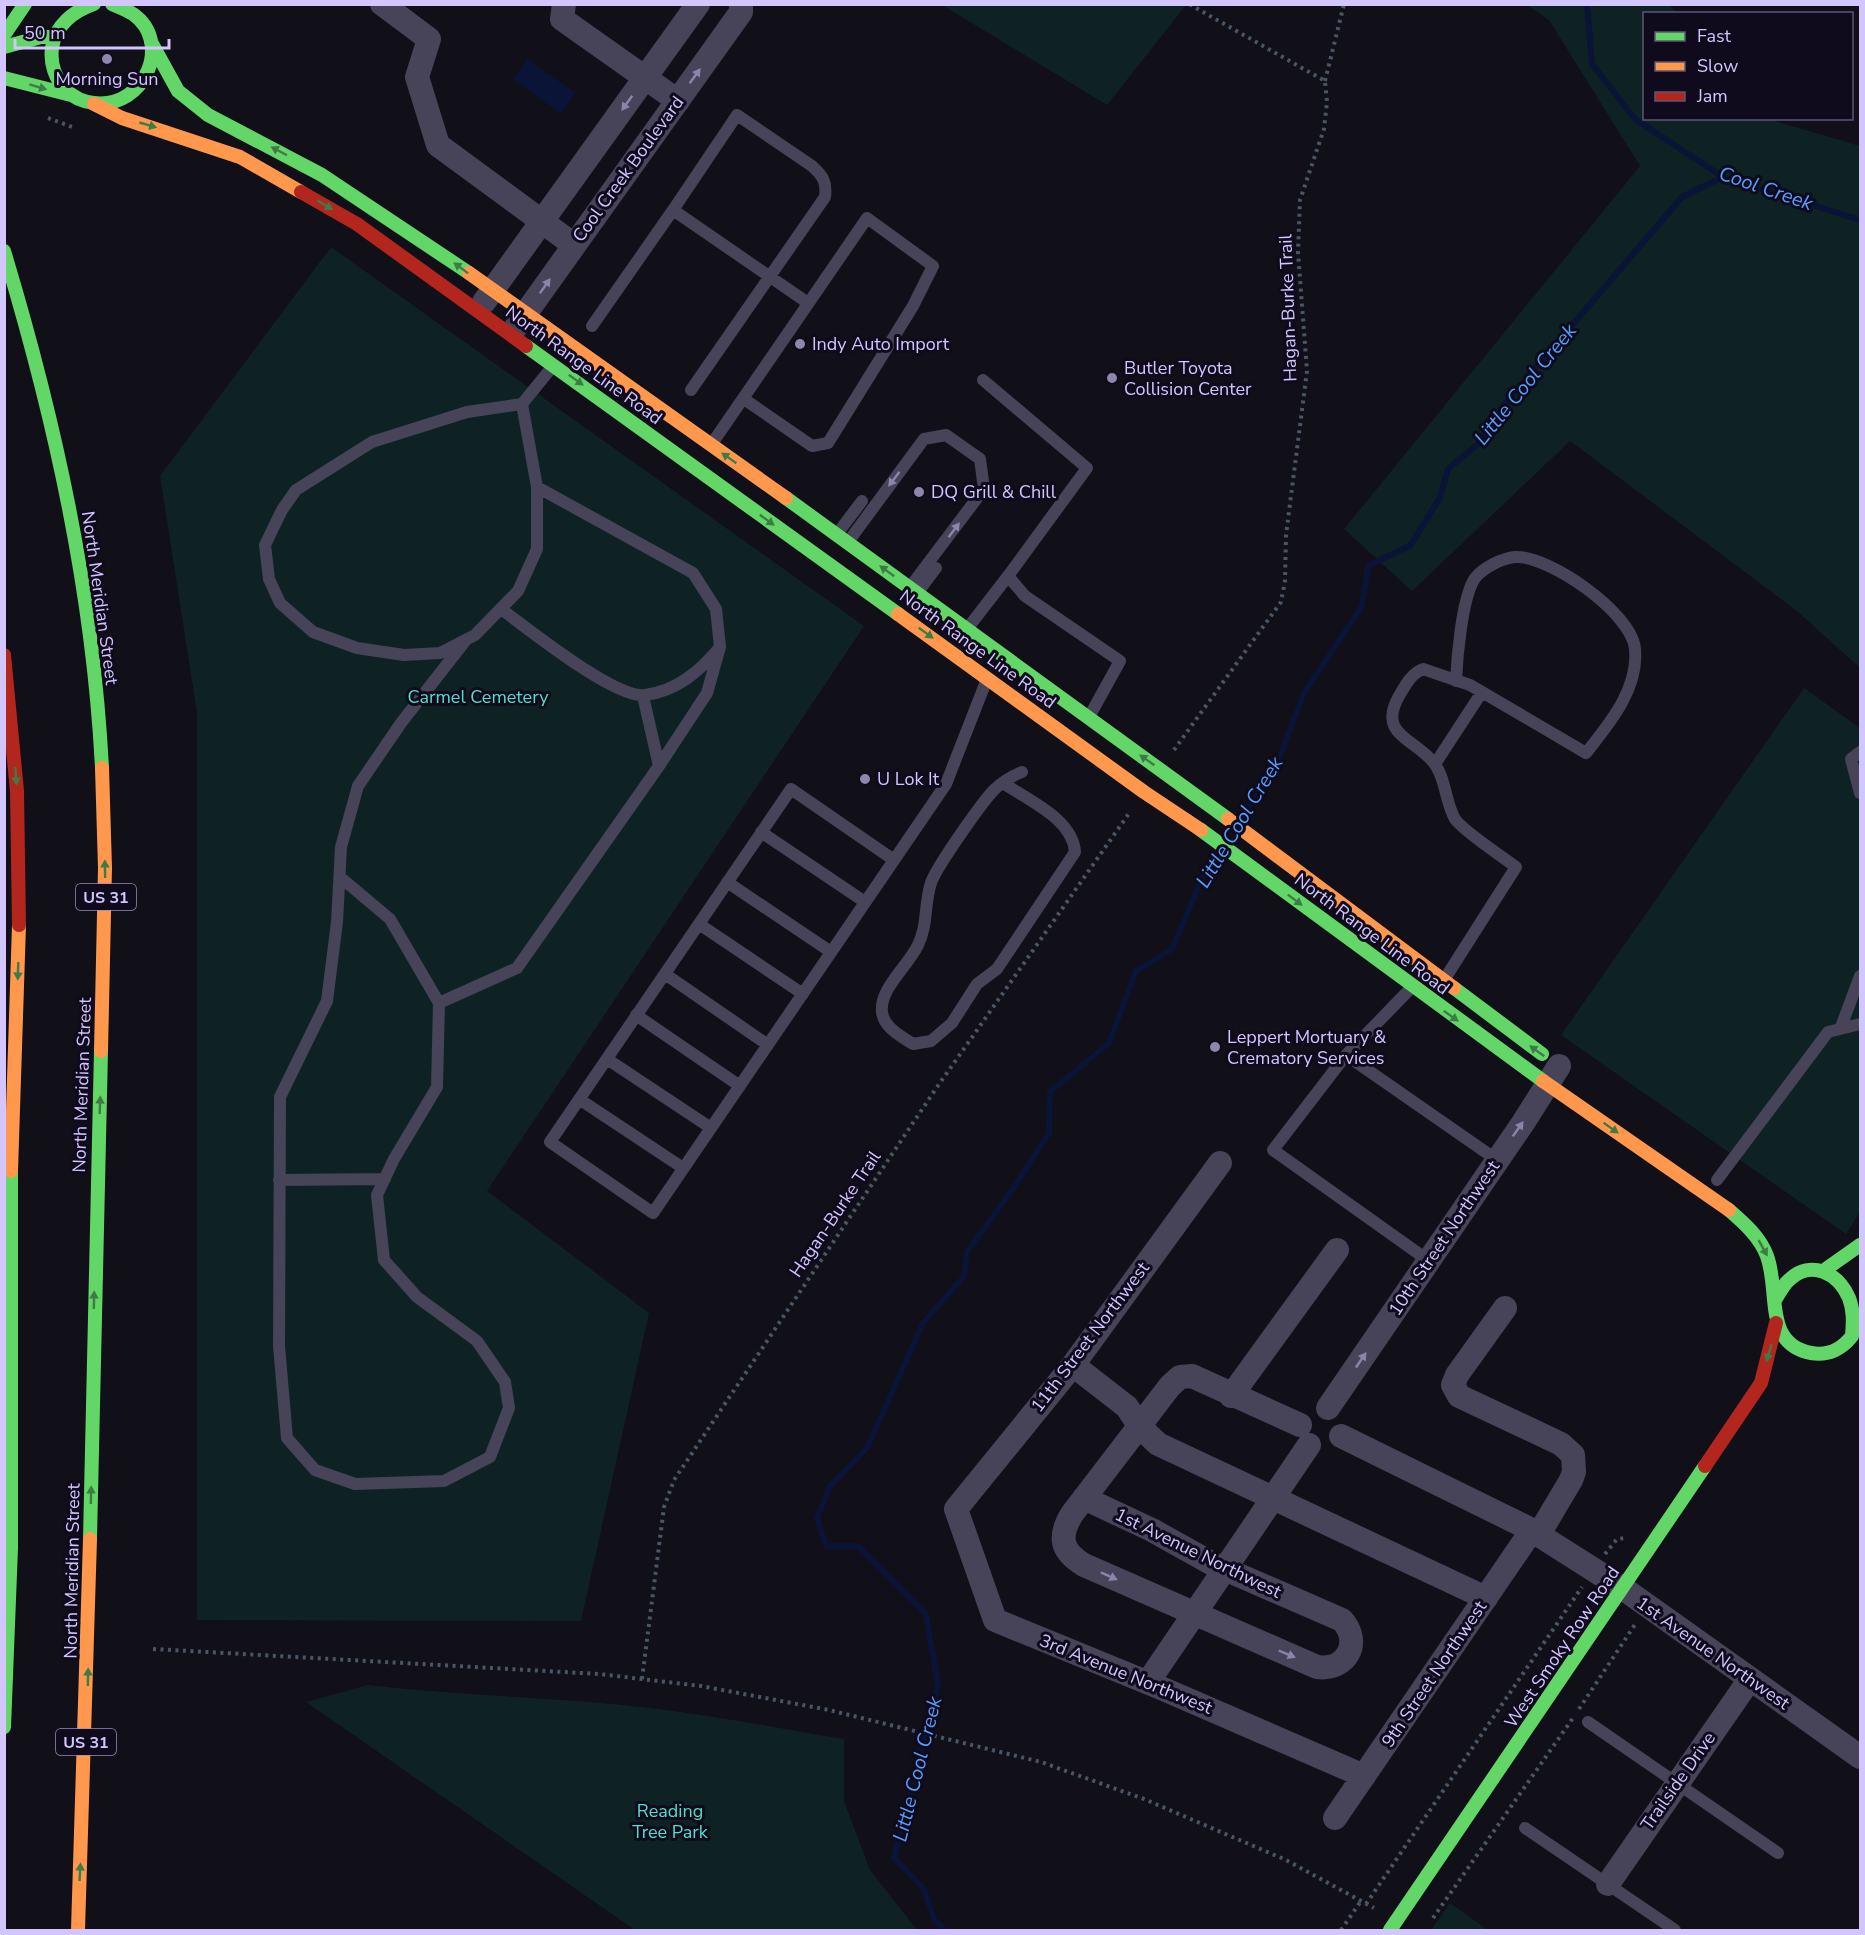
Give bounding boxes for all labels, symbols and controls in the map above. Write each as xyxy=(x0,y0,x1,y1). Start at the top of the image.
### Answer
scale bar xyxy=(15,12,170,50)
legend xyxy=(1643,12,1853,120)
text: 50 m xyxy=(24,21,66,45)
text: Fast xyxy=(1697,24,1732,48)
marker: Morning Sun xyxy=(100,52,114,66)
text: Slow xyxy=(1697,54,1738,78)
place label: Morning Sun xyxy=(55,67,159,91)
one-way arrow xyxy=(689,68,701,84)
one-way arrow xyxy=(29,83,47,92)
text: Jam xyxy=(1696,84,1728,108)
street label: Cool Creek Boulevard xyxy=(567,91,689,247)
one-way arrow xyxy=(621,95,633,110)
one-way arrow xyxy=(139,121,157,130)
one-way arrow xyxy=(271,146,288,155)
water label: Cool Creek xyxy=(1715,160,1817,217)
one-way arrow xyxy=(317,199,333,210)
street label: Hagan-Burke Trail xyxy=(1273,233,1303,382)
one-way arrow xyxy=(453,262,468,274)
one-way arrow xyxy=(539,278,551,294)
street label: North Range Line Road xyxy=(501,300,667,430)
water label: Little Cool Creek xyxy=(1468,317,1583,451)
place label: Indy Auto Import xyxy=(812,332,950,356)
marker: Indy Auto Import xyxy=(793,337,807,351)
place label: Butler Toyota Collision Center xyxy=(1124,356,1252,401)
marker: Butler Toyota Collision Center xyxy=(1105,371,1119,385)
one-way arrow xyxy=(568,374,583,386)
one-way arrow xyxy=(721,452,737,464)
one-way arrow xyxy=(889,471,901,486)
place label: DQ Grill & Chill xyxy=(931,480,1057,504)
marker: DQ Grill & Chill xyxy=(912,485,926,499)
street label: North Meridian Street xyxy=(76,510,124,687)
one-way arrow xyxy=(759,514,775,526)
one-way arrow xyxy=(947,522,959,537)
one-way arrow xyxy=(880,566,895,578)
street label: North Range Line Road xyxy=(895,584,1061,714)
one-way arrow xyxy=(918,627,934,639)
park label: Carmel Cemetery xyxy=(408,685,549,709)
water label: Little Cool Creek xyxy=(1190,751,1290,893)
one-way arrow xyxy=(1140,754,1156,766)
one-way arrow xyxy=(11,767,21,786)
place label: U Lok It xyxy=(877,767,940,791)
marker: U Lok It xyxy=(858,772,872,786)
one-way arrow xyxy=(101,859,110,878)
street label: North Range Line Road xyxy=(1290,868,1454,1000)
road number: US 31 xyxy=(76,884,136,910)
one-way arrow xyxy=(1287,893,1303,906)
one-way arrow xyxy=(14,961,23,980)
street label: North Meridian Street xyxy=(67,996,97,1173)
one-way arrow xyxy=(1444,1010,1459,1022)
place label: Leppert Mortuary & Crematory Services xyxy=(1227,1025,1387,1070)
marker: Leppert Mortuary & Crematory Services xyxy=(1208,1040,1222,1054)
one-way arrow xyxy=(1530,1045,1545,1057)
one-way arrow xyxy=(95,1096,104,1115)
one-way arrow xyxy=(1512,1122,1524,1138)
one-way arrow xyxy=(1603,1122,1619,1133)
street label: Hagan-Burke Trail xyxy=(784,1146,887,1282)
street label: 10th Street Northwest xyxy=(1383,1155,1505,1320)
one-way arrow xyxy=(1758,1240,1768,1257)
street label: 11th Street Northwest xyxy=(1025,1256,1155,1417)
one-way arrow xyxy=(90,1291,99,1310)
one-way arrow xyxy=(1764,1344,1773,1362)
one-way arrow xyxy=(1355,1352,1366,1368)
street label: North Meridian Street xyxy=(58,1483,86,1659)
one-way arrow xyxy=(86,1486,96,1505)
street label: 1st Avenue Northwest xyxy=(1111,1502,1286,1604)
street label: West Smoky Row Road xyxy=(1499,1561,1625,1733)
one-way arrow xyxy=(1100,1571,1118,1581)
street label: 1st Avenue Northwest xyxy=(1631,1591,1795,1716)
street label: 9th Street Northwest xyxy=(1376,1595,1492,1752)
street label: 3rd Avenue Northwest xyxy=(1036,1628,1217,1720)
one-way arrow xyxy=(1279,1649,1297,1659)
one-way arrow xyxy=(83,1668,93,1687)
water label: Little Cool Creek xyxy=(886,1693,949,1845)
street label: Trailside Drive xyxy=(1635,1727,1721,1835)
road number: US 31 xyxy=(56,1729,116,1755)
park label: Reading Tree Park xyxy=(632,1799,709,1844)
one-way arrow xyxy=(76,1863,85,1882)

